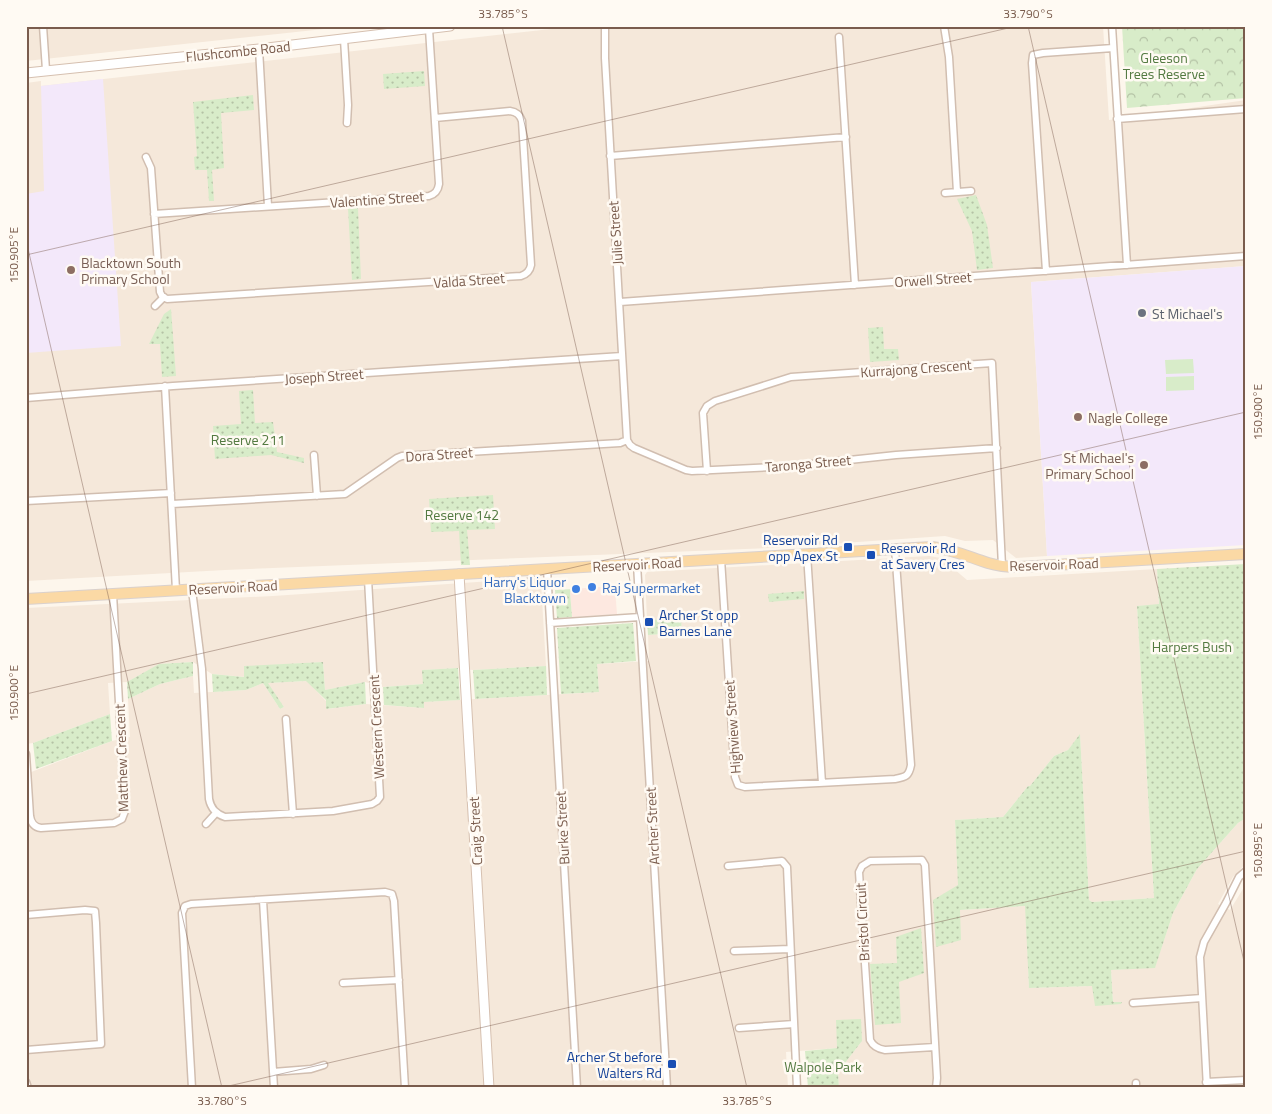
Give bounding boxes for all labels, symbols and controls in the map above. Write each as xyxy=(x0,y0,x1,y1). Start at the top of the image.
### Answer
text: 33.785°S xyxy=(478,4,528,23)
text: 33.790°S xyxy=(1003,4,1053,23)
street label: Flushcombe Road xyxy=(185,35,291,67)
park label: Gleeson Trees Reserve xyxy=(1123,47,1205,84)
street label: Valentine Street xyxy=(329,185,425,213)
street label: Julie Street xyxy=(602,200,628,266)
text: 150.905°E xyxy=(4,227,23,283)
place label: Blacktown South Primary School xyxy=(81,252,181,289)
marker: Blacktown South Primary School xyxy=(65,264,77,276)
street label: Orwell Street xyxy=(894,266,972,292)
street label: Valda Street xyxy=(433,267,506,293)
place label: St Michael's xyxy=(1152,303,1223,324)
marker: St Michael's xyxy=(1136,307,1148,319)
street label: Kurrajong Crescent xyxy=(860,354,972,382)
street label: Joseph Street xyxy=(284,363,364,389)
text: 150.900°E xyxy=(1248,384,1267,440)
place label: Nagle College xyxy=(1088,407,1168,428)
marker: Nagle College xyxy=(1072,411,1084,423)
park label: Reserve 211 xyxy=(211,429,285,450)
street label: Dora Street xyxy=(405,441,473,467)
place label: St Michael's Primary School xyxy=(1045,447,1134,484)
street label: Taronga Street xyxy=(764,449,852,477)
marker: St Michael's Primary School xyxy=(1138,459,1150,471)
park label: Reserve 142 xyxy=(425,504,499,525)
place label: Reservoir Rd opp Apex St xyxy=(763,529,838,566)
place label: Reservoir Rd at Savery Cres xyxy=(881,537,965,574)
marker: Reservoir Rd opp Apex St xyxy=(842,541,854,553)
marker: Reservoir Rd at Savery Cres xyxy=(865,549,877,561)
street label: Reservoir Road xyxy=(592,551,682,577)
street label: Reservoir Road xyxy=(1009,552,1099,576)
place label: Harry's Liquor Blacktown xyxy=(484,571,566,608)
street label: Reservoir Road xyxy=(188,574,278,600)
place label: Raj Supermarket xyxy=(602,577,700,598)
marker: Raj Supermarket xyxy=(586,581,598,593)
marker: Harry's Liquor Blacktown xyxy=(570,583,582,595)
place label: Archer St opp Barnes Lane xyxy=(659,604,738,641)
marker: Archer St opp Barnes Lane xyxy=(643,616,655,628)
park label: Harpers Bush xyxy=(1152,636,1232,657)
text: 150.900°E xyxy=(4,665,23,721)
street label: Western Crescent xyxy=(363,674,389,780)
street label: Highview Street xyxy=(718,679,746,775)
street label: Matthew Crescent xyxy=(109,703,133,812)
street label: Archer Street xyxy=(639,787,665,865)
street label: Burke Street xyxy=(550,791,574,865)
street label: Craig Street xyxy=(463,796,487,866)
text: 150.895°E xyxy=(1248,823,1267,879)
street label: Bristol Circuit xyxy=(849,882,875,962)
place label: Archer St before Walters Rd xyxy=(567,1046,662,1083)
park label: Walpole Park xyxy=(784,1056,862,1077)
marker: Archer St before Walters Rd xyxy=(666,1058,678,1070)
text: 33.780°S xyxy=(197,1091,247,1110)
text: 33.785°S xyxy=(722,1091,772,1110)

